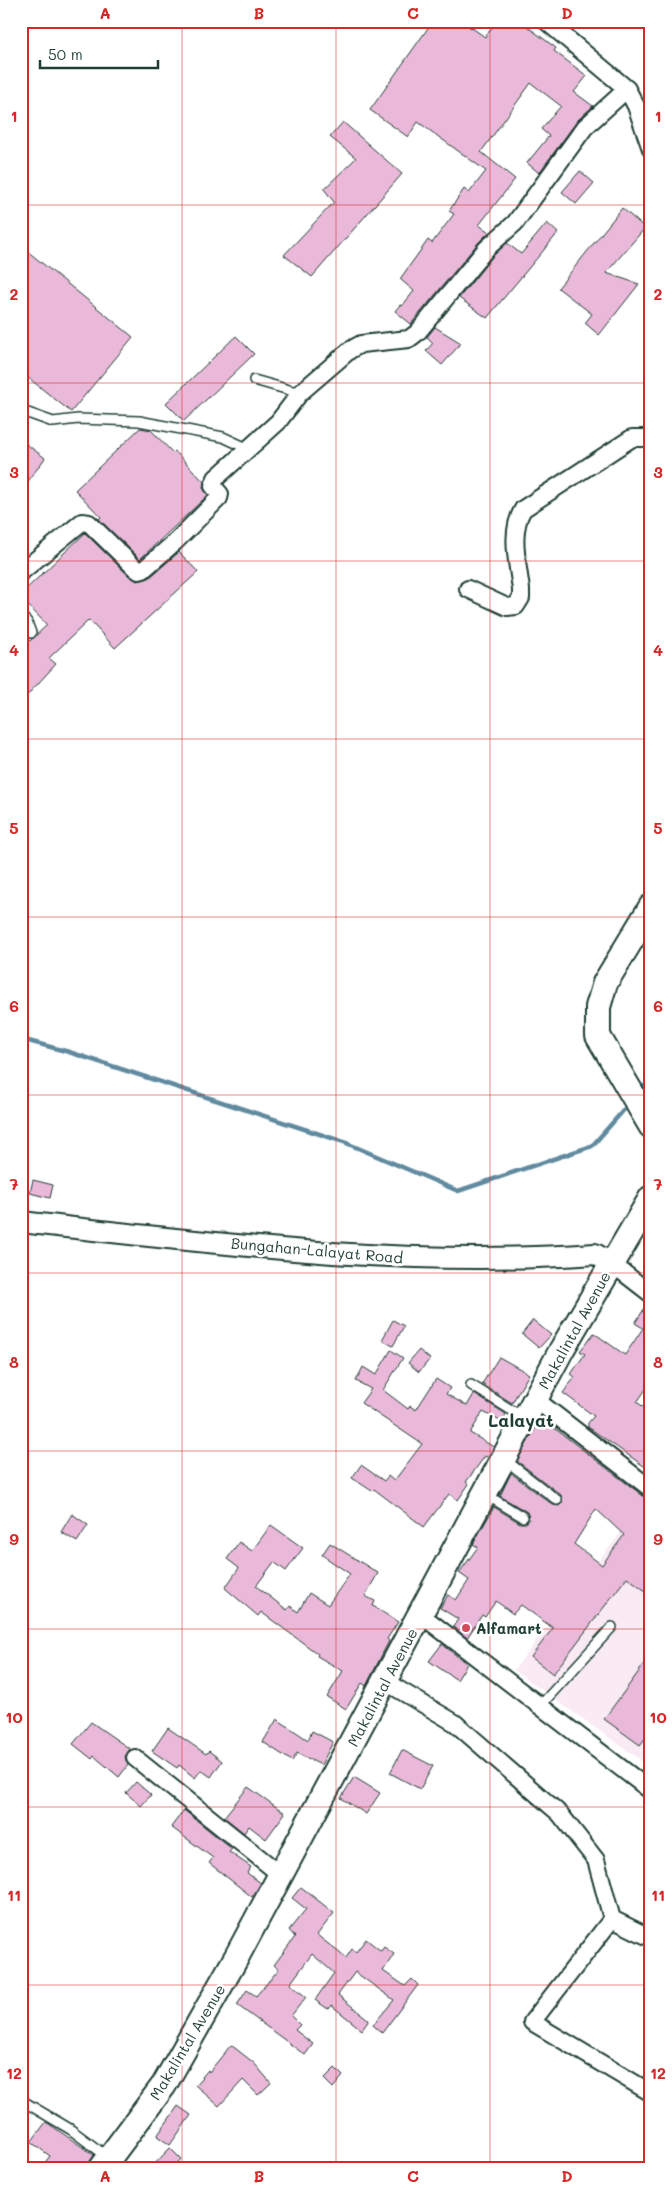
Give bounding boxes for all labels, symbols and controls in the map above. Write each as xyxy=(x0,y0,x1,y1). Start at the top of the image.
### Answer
text: A xyxy=(99,2,111,23)
text: B xyxy=(254,2,264,23)
text: C xyxy=(407,2,419,23)
text: D xyxy=(561,2,573,23)
scale bar xyxy=(40,38,158,70)
text: 50 m xyxy=(48,44,83,64)
text: 1 xyxy=(10,105,18,126)
text: 1 xyxy=(654,105,662,126)
text: 2 xyxy=(10,283,19,304)
text: 2 xyxy=(654,283,663,304)
text: 3 xyxy=(9,461,19,482)
text: 3 xyxy=(653,461,663,482)
text: 4 xyxy=(9,639,19,660)
text: 4 xyxy=(653,639,663,660)
text: 5 xyxy=(9,817,19,838)
text: 5 xyxy=(653,817,663,838)
text: 6 xyxy=(9,995,19,1016)
text: 6 xyxy=(653,995,663,1016)
text: 7 xyxy=(10,1173,19,1194)
text: 7 xyxy=(654,1173,663,1194)
street label: Bungahan-Lalayat Road xyxy=(230,1233,404,1267)
street label: Makalintal Avenue xyxy=(533,1268,615,1392)
text: 8 xyxy=(9,1351,19,1372)
text: 8 xyxy=(653,1351,663,1372)
district label: Lalayat xyxy=(488,1408,554,1432)
text: 9 xyxy=(9,1528,19,1549)
text: 9 xyxy=(653,1528,663,1549)
place label: Alfamart xyxy=(476,1618,542,1638)
marker: Alfamart xyxy=(460,1622,472,1634)
street label: Makalintal Avenue xyxy=(342,1624,422,1750)
text: 10 xyxy=(5,1706,23,1727)
text: 10 xyxy=(649,1706,667,1727)
text: 11 xyxy=(7,1884,21,1905)
text: 11 xyxy=(651,1884,665,1905)
street label: Makalintal Avenue xyxy=(145,1980,229,2104)
text: 12 xyxy=(6,2062,22,2083)
text: 12 xyxy=(650,2062,666,2083)
text: A xyxy=(99,2165,111,2186)
text: B xyxy=(254,2165,264,2186)
text: C xyxy=(407,2165,419,2186)
text: D xyxy=(561,2165,573,2186)

